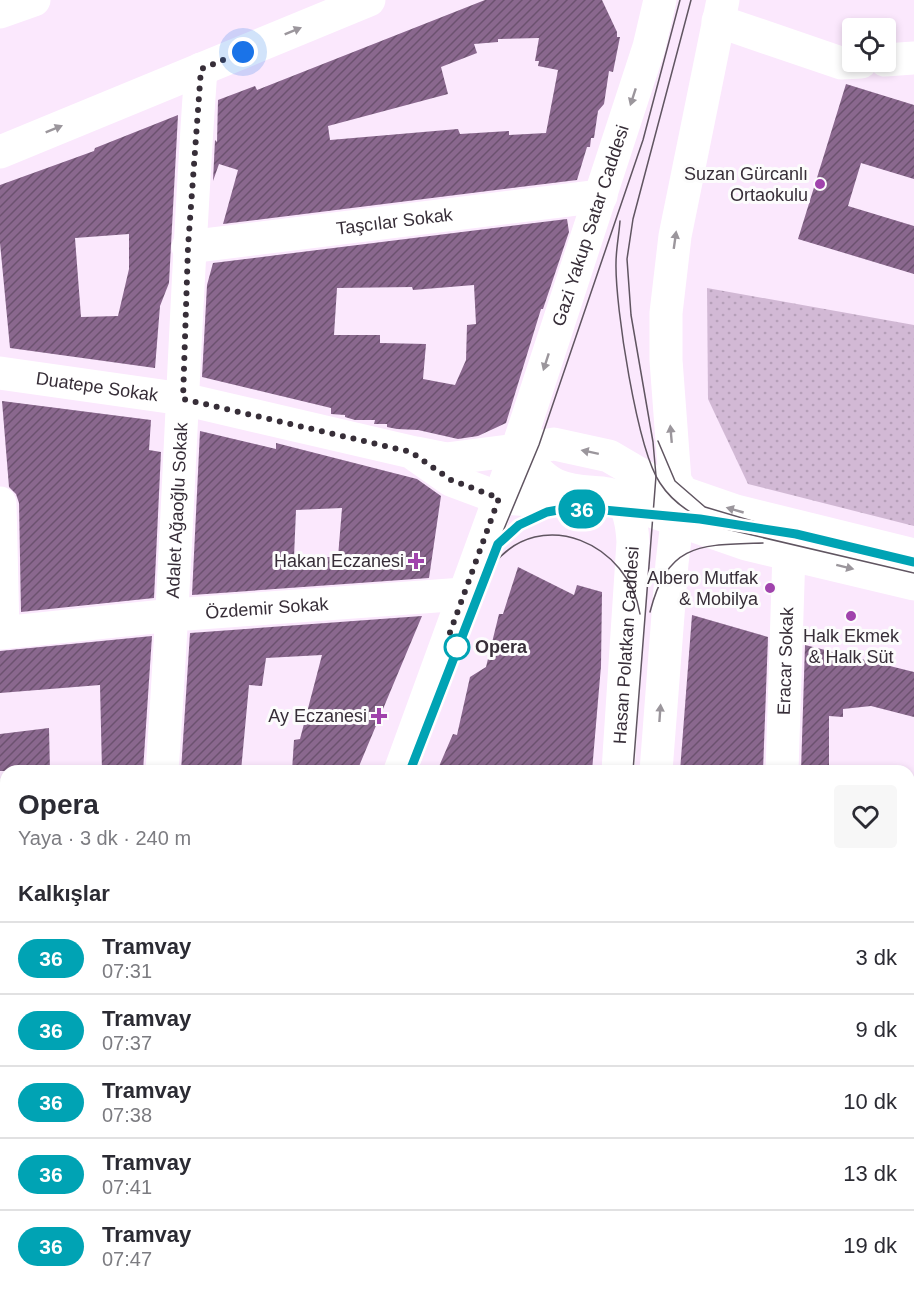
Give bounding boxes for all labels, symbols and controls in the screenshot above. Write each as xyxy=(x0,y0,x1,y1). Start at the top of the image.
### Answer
map controls xyxy=(842,18,896,72)
button: locate xyxy=(842,18,896,72)
one-way arrow xyxy=(284,26,302,36)
your location xyxy=(228,37,258,67)
one-way arrow xyxy=(628,88,637,106)
street label: Gazi Yakup Satar Caddesi xyxy=(548,122,633,329)
one-way arrow xyxy=(45,124,63,133)
place label: Suzan Gürcanlı Ortaokulu xyxy=(684,164,808,205)
marker: Suzan Gürcanlı Ortaokulu xyxy=(813,177,827,191)
street label: Taşcılar Sokak xyxy=(335,204,455,239)
one-way arrow xyxy=(670,230,679,249)
one-way arrow xyxy=(541,353,551,371)
street label: Duatepe Sokak xyxy=(35,368,160,405)
street label: Adalet Ağaoğlu Sokak xyxy=(163,421,191,599)
one-way arrow xyxy=(666,424,676,443)
one-way arrow xyxy=(580,447,599,456)
line badge: 36 xyxy=(555,490,609,528)
text: 36 xyxy=(570,498,594,521)
one-way arrow xyxy=(726,505,744,514)
street label: Hasan Polatkan Caddesi xyxy=(610,546,643,745)
place label: Hakan Eczanesi xyxy=(274,551,404,571)
marker: Hakan Eczanesi xyxy=(409,554,423,568)
one-way arrow xyxy=(836,562,854,572)
place label: Albero Mutfak & Mobilya xyxy=(647,568,759,609)
marker: Albero Mutfak & Mobilya xyxy=(763,581,777,595)
street label: Özdemir Sokak xyxy=(205,594,330,623)
street label: Eracar Sokak xyxy=(774,606,797,715)
marker: Halk Ekmek & Halk Süt xyxy=(844,609,858,623)
place label: Halk Ekmek & Halk Süt xyxy=(803,626,900,667)
marker: Opera xyxy=(444,634,470,660)
place label: Opera xyxy=(475,637,528,657)
one-way arrow xyxy=(655,703,665,722)
place label: Ay Eczanesi xyxy=(268,706,367,726)
marker: Ay Eczanesi xyxy=(372,709,386,723)
button: heart xyxy=(834,785,897,848)
text: Opera xyxy=(18,789,99,820)
text: Yaya · 3 dk · 240 m xyxy=(18,827,191,849)
text: Kalkışlar xyxy=(18,881,110,906)
text: Tramvay xyxy=(102,934,191,959)
text: 3 dk xyxy=(855,945,897,970)
text: 36 xyxy=(39,947,63,970)
text: 07:31 xyxy=(102,960,152,982)
text: Tramvay xyxy=(102,1006,191,1031)
text: 9 dk xyxy=(855,1017,897,1042)
text: 36 xyxy=(39,1019,63,1042)
text: 07:37 xyxy=(102,1032,152,1054)
text: Tramvay xyxy=(102,1078,191,1103)
text: 10 dk xyxy=(843,1089,897,1114)
text: 36 xyxy=(39,1091,63,1114)
text: 07:38 xyxy=(102,1104,152,1126)
text: Tramvay xyxy=(102,1150,191,1175)
text: 13 dk xyxy=(843,1161,897,1186)
text: 36 xyxy=(39,1163,63,1186)
text: 07:41 xyxy=(102,1176,152,1198)
text: Tramvay xyxy=(102,1222,191,1247)
text: 19 dk xyxy=(843,1233,897,1258)
text: 36 xyxy=(39,1235,63,1258)
text: 07:47 xyxy=(102,1248,152,1270)

